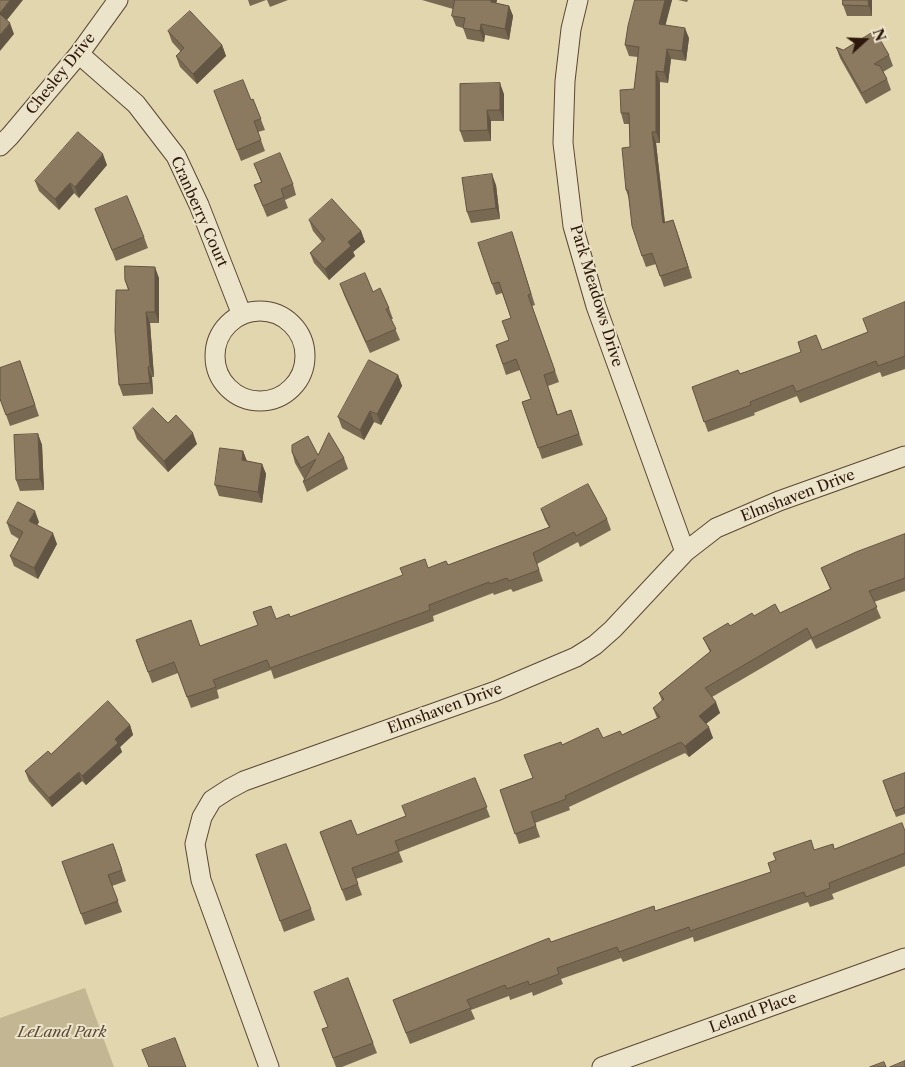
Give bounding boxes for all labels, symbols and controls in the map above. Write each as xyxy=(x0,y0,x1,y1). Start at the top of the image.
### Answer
north arrow xyxy=(840,15,890,65)
text: N xyxy=(869,26,890,44)
street label: Chesley Drive xyxy=(23,30,99,118)
street label: Cranberry Court xyxy=(167,154,231,270)
street label: Park Meadows Drive xyxy=(566,223,626,369)
street label: Elmshaven Drive xyxy=(738,466,858,526)
street label: Elmshaven Drive xyxy=(385,680,505,738)
street label: Leland Place xyxy=(707,989,799,1037)
park label: LeLand Park xyxy=(18,1024,106,1042)

